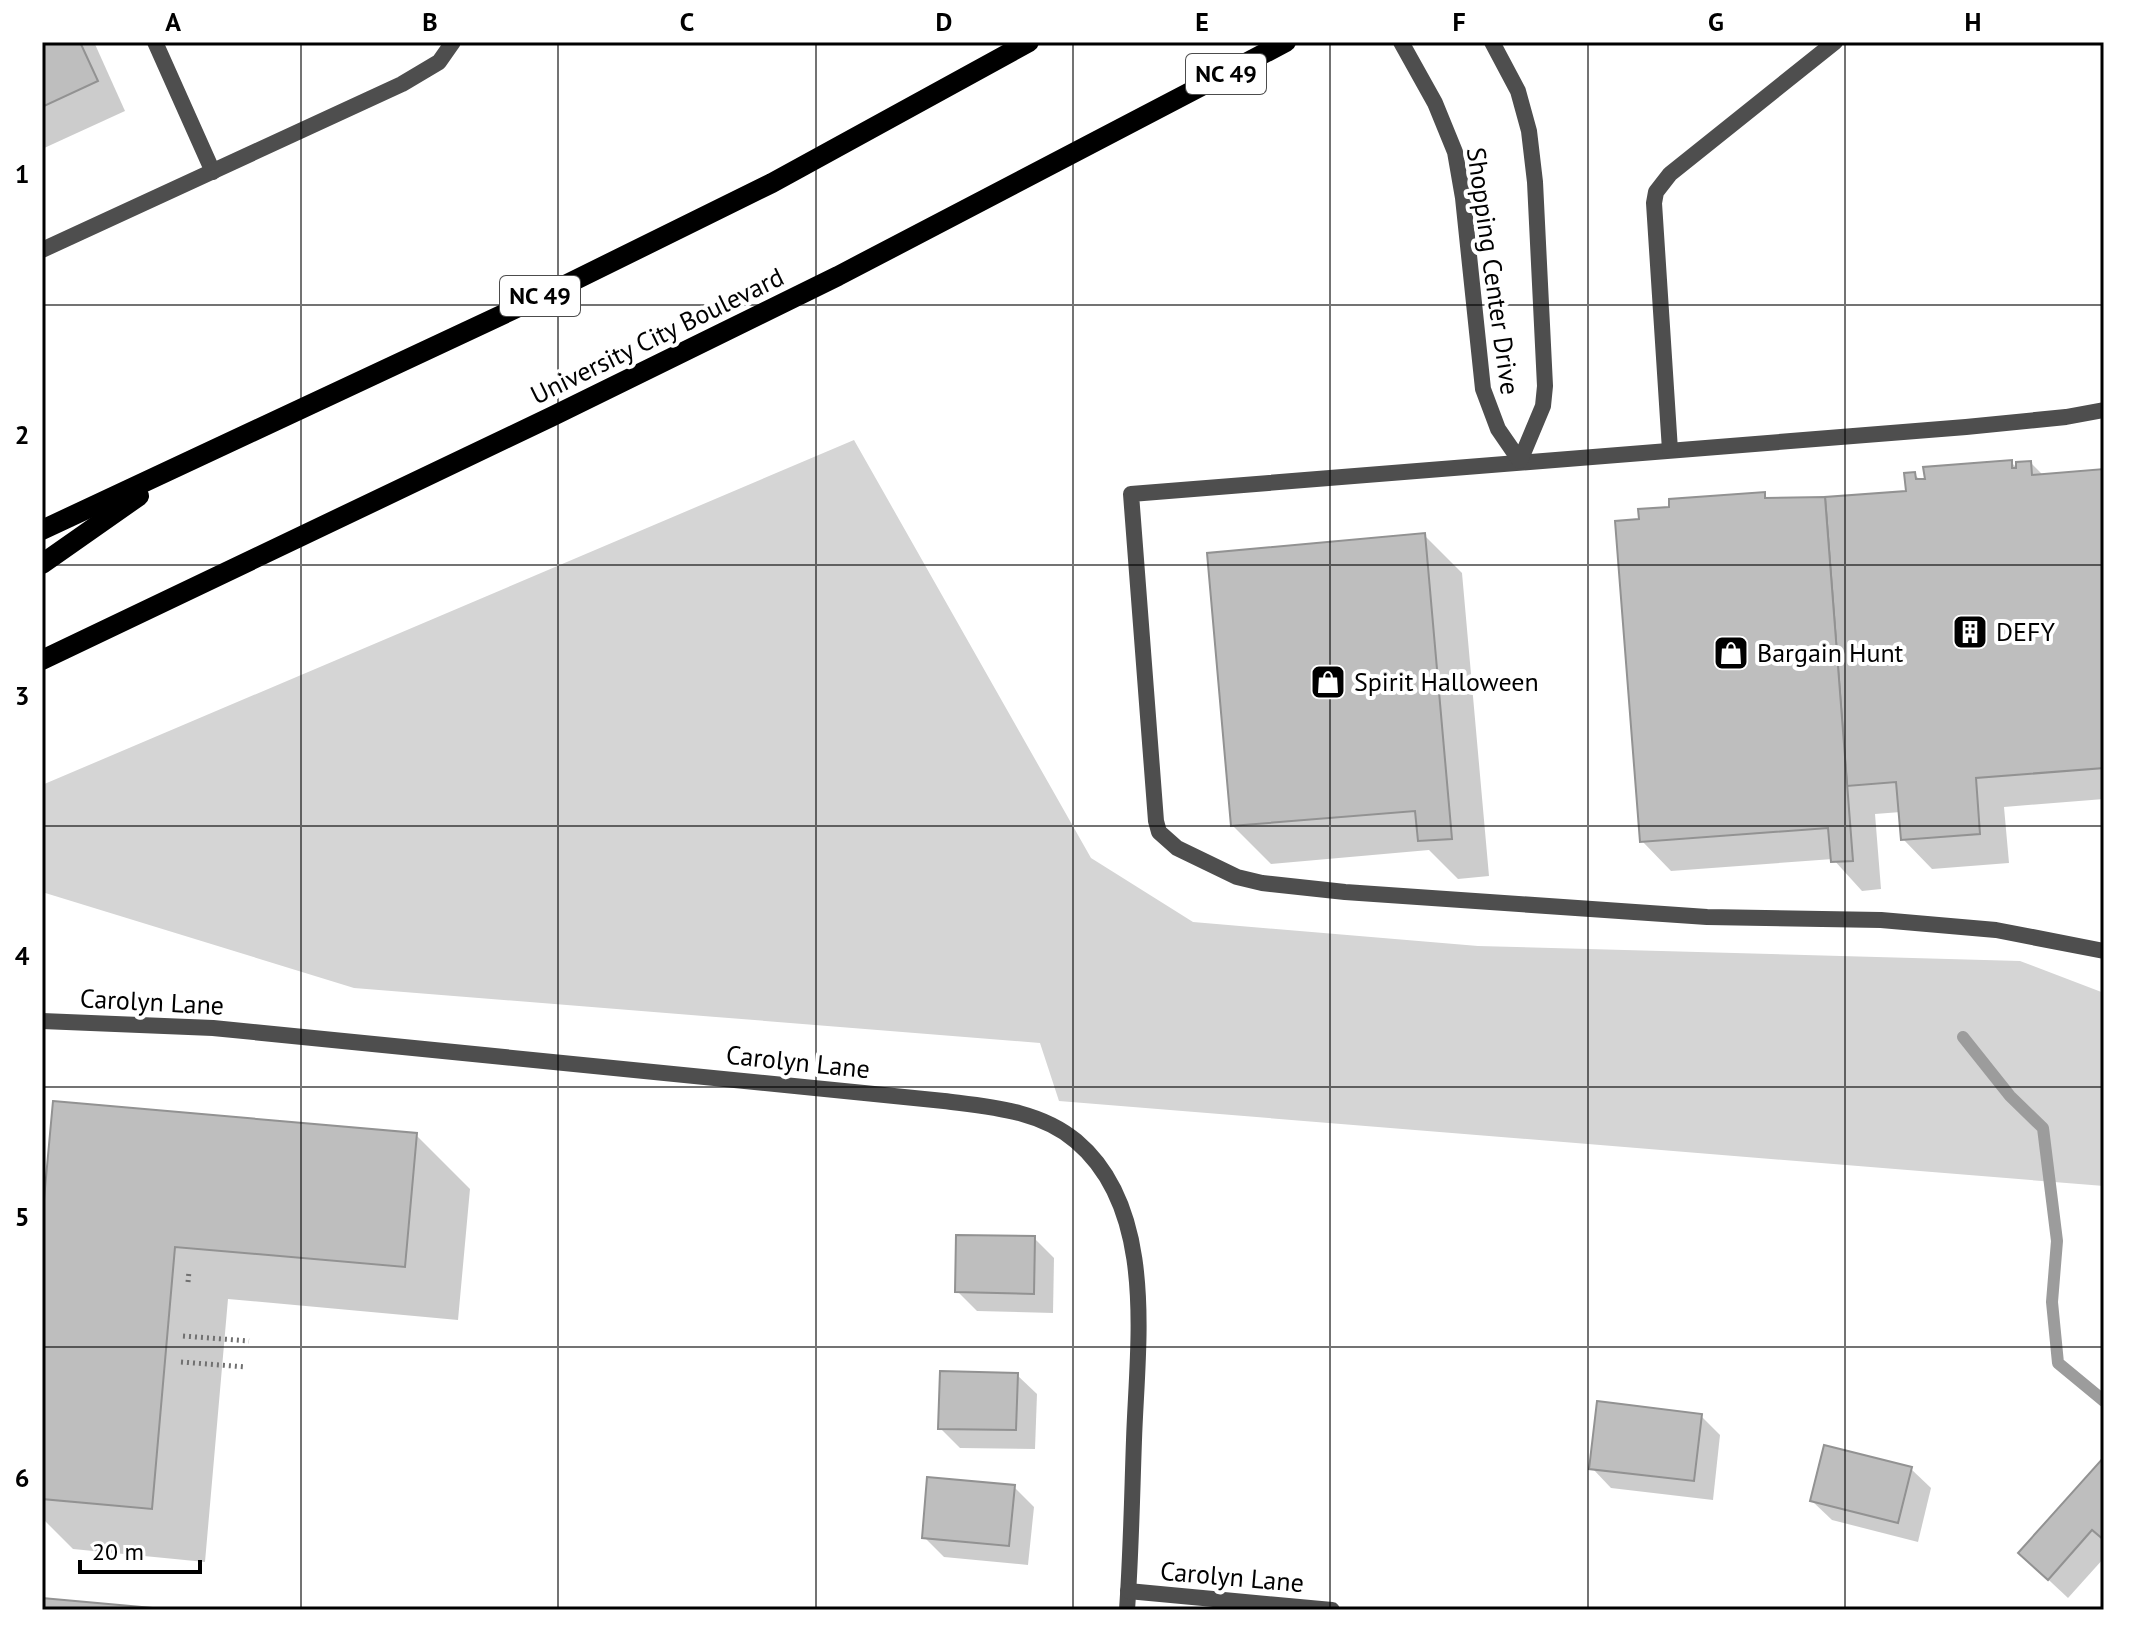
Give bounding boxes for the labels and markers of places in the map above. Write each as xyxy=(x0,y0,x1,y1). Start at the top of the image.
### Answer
building icon: DEFY xyxy=(1951,613,1989,651)
place label: DEFY xyxy=(1996,615,2055,648)
shop icon: Bargain Hunt xyxy=(1712,634,1750,672)
place label: Bargain Hunt xyxy=(1757,636,1904,669)
shop icon: Spirit Halloween xyxy=(1309,663,1347,701)
place label: Spirit Halloween xyxy=(1354,665,1539,698)

